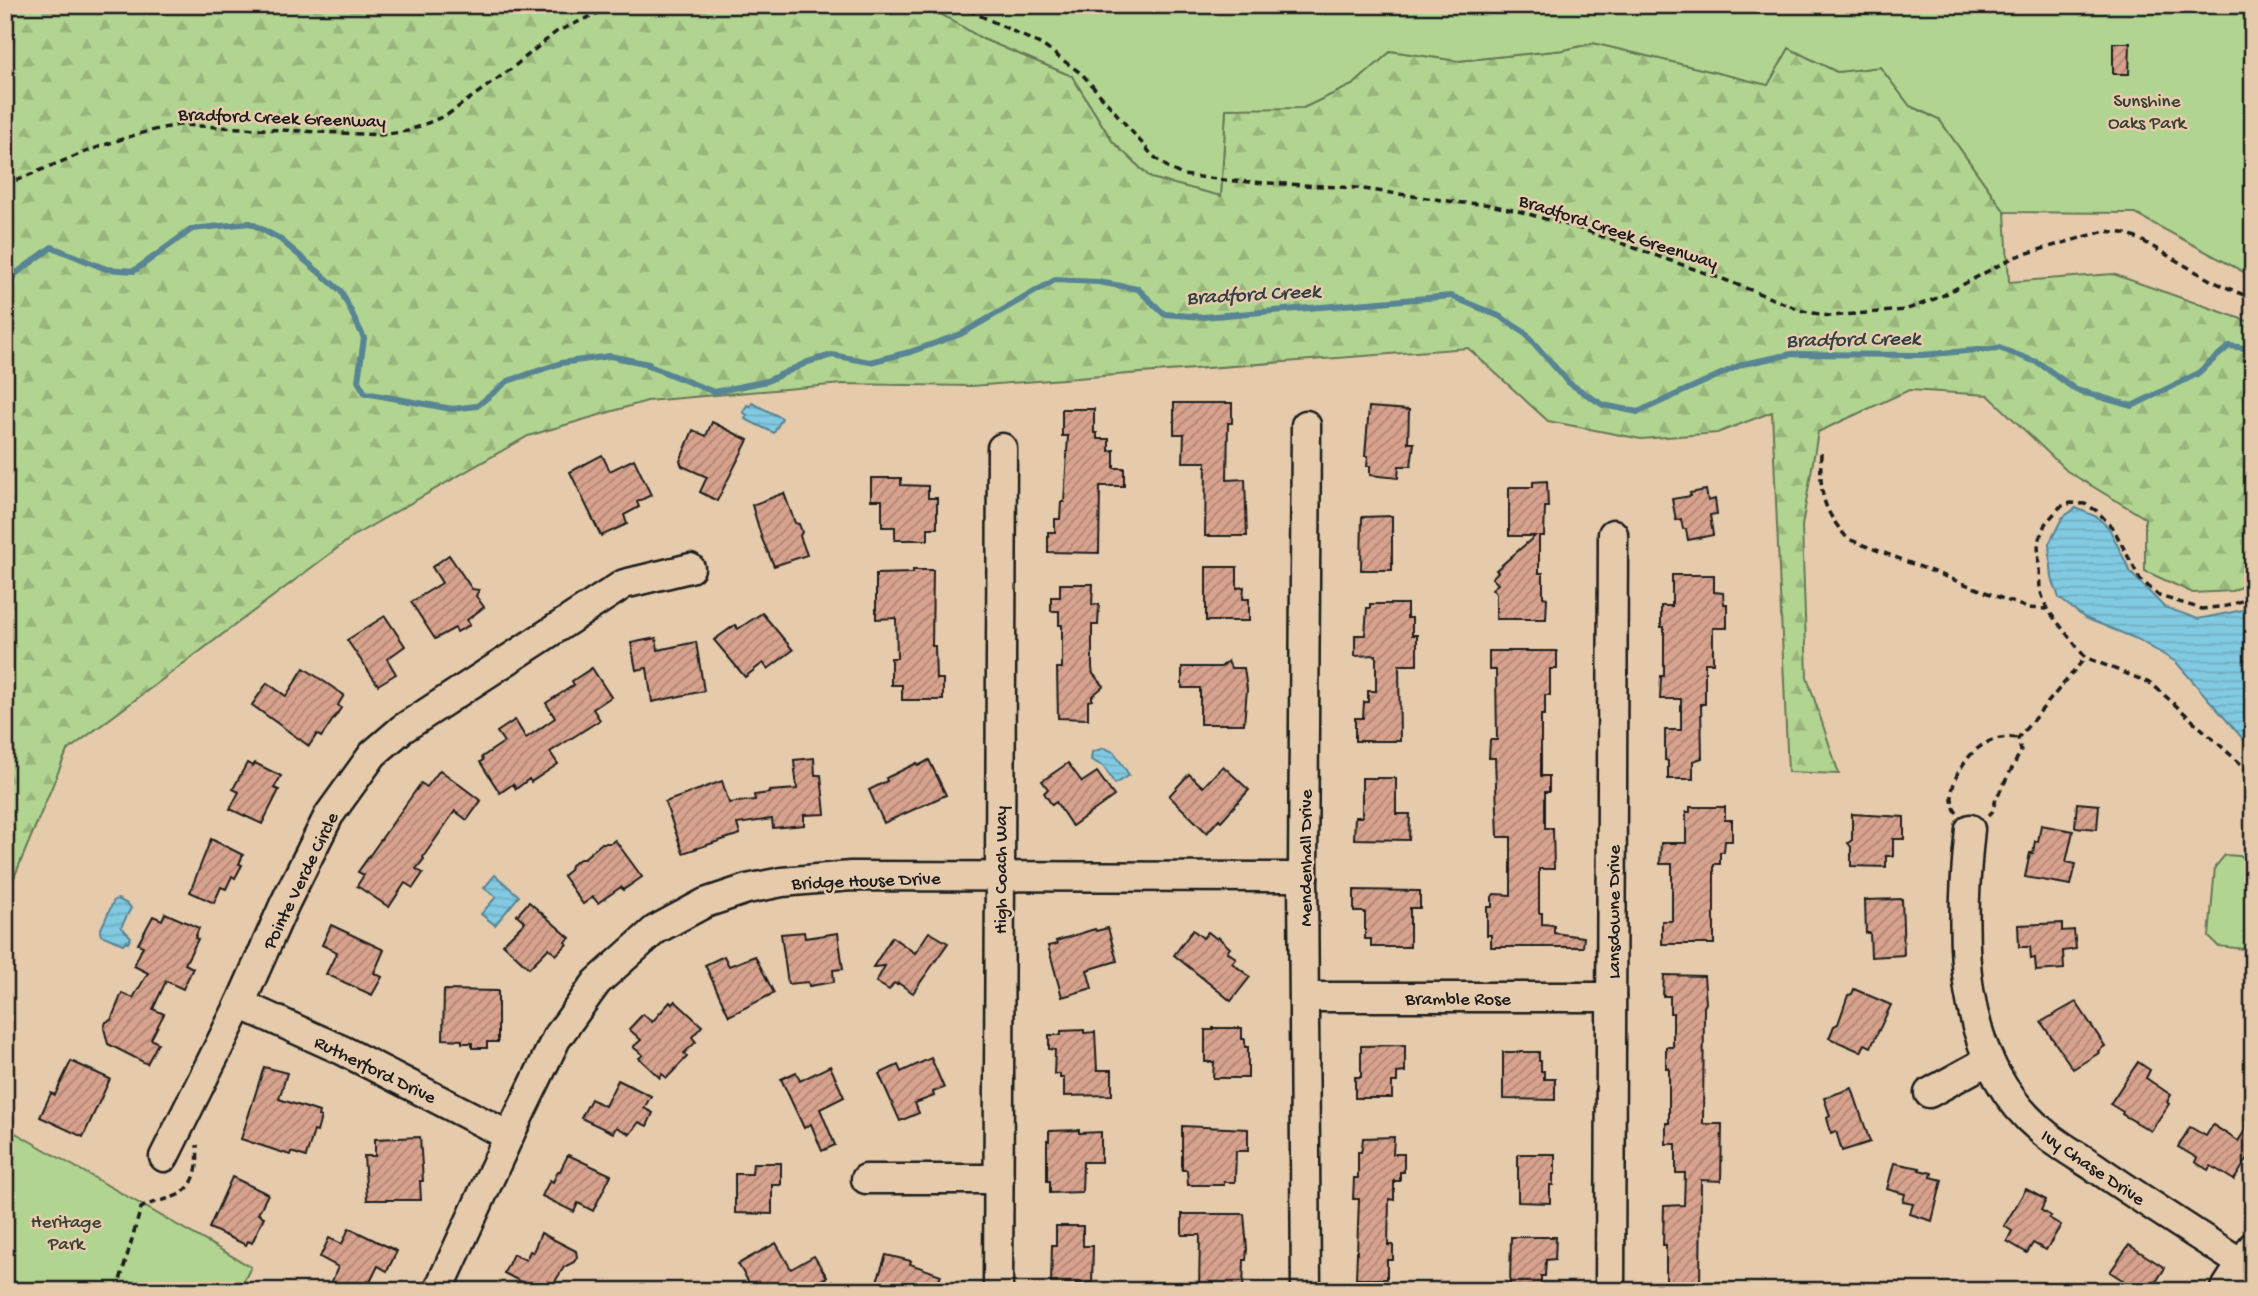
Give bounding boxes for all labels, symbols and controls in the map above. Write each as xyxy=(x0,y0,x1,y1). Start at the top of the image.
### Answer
park label: Sunshine Oaks Park xyxy=(2108,91,2188,136)
street label: Bradford Creek Greenway xyxy=(177,104,387,135)
street label: Bradford Creek Greenway xyxy=(1515,190,1721,277)
water label: Bradford Creek xyxy=(1186,280,1323,312)
water label: Bradford Creek xyxy=(1786,328,1923,355)
street label: Mendenhall Drive xyxy=(1296,789,1319,927)
street label: High Coach Way xyxy=(991,805,1014,934)
street label: Pointe Verde Circle xyxy=(259,809,345,955)
street label: Lansdowne Drive xyxy=(1604,845,1627,979)
street label: Bridge House Drive xyxy=(790,868,941,897)
street label: Bramble Rose xyxy=(1404,989,1511,1012)
street label: Rutherford Drive xyxy=(310,1032,439,1111)
street label: Ivy Chase Drive xyxy=(2036,1126,2149,1212)
park label: Heritage Park xyxy=(31,1212,101,1257)

